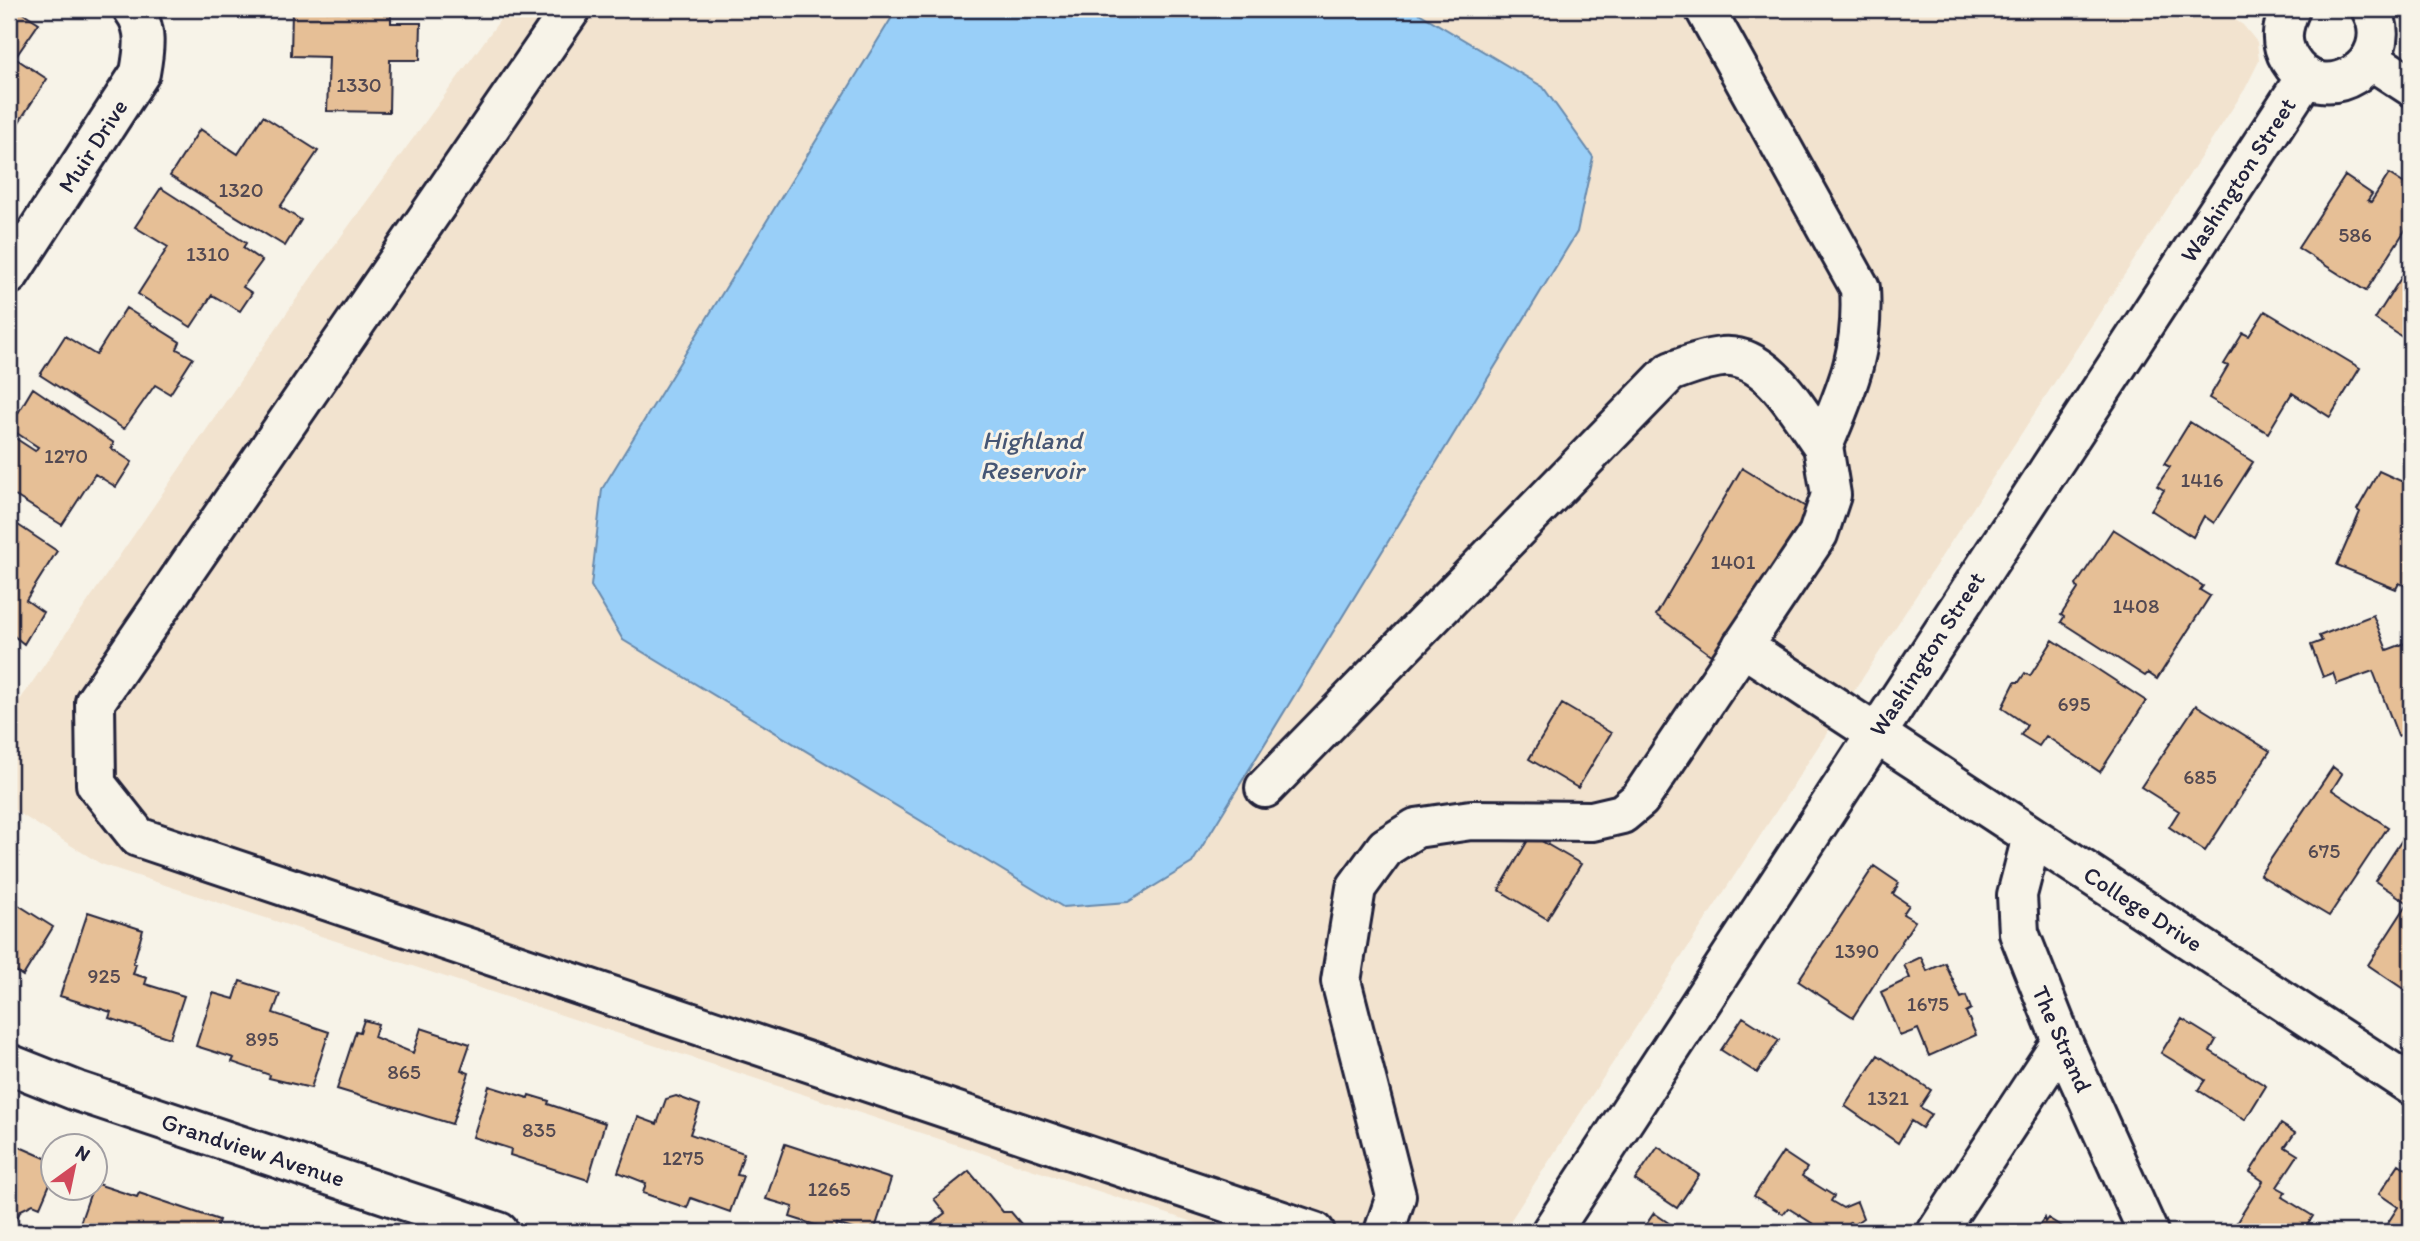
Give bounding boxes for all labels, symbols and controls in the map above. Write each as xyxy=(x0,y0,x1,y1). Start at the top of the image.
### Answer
house number: 1330 xyxy=(336,72,382,97)
street label: Washington Street xyxy=(2173,92,2302,268)
street label: Muir Drive xyxy=(52,93,134,198)
house number: 1320 xyxy=(218,177,264,202)
house number: 586 xyxy=(2338,222,2372,247)
house number: 1310 xyxy=(186,241,230,266)
water label: Highland Reservoir xyxy=(980,424,1087,486)
house number: 1270 xyxy=(44,443,88,468)
house number: 1416 xyxy=(2180,467,2224,492)
house number: 1401 xyxy=(1710,549,1756,574)
street label: Washington Street xyxy=(1862,566,1991,742)
house number: 1408 xyxy=(2113,593,2159,618)
house number: 695 xyxy=(2057,691,2091,716)
house number: 685 xyxy=(2183,764,2217,789)
house number: 675 xyxy=(2308,838,2340,863)
street label: College Drive xyxy=(2078,859,2208,958)
house number: 1390 xyxy=(1834,938,1880,963)
house number: 925 xyxy=(87,963,121,988)
street label: The Strand xyxy=(2026,981,2099,1097)
house number: 1675 xyxy=(1907,991,1949,1016)
house number: 895 xyxy=(245,1026,279,1051)
house number: 865 xyxy=(387,1059,421,1084)
house number: 1321 xyxy=(1867,1085,1909,1110)
street label: Grandview Avenue xyxy=(158,1106,349,1193)
house number: 835 xyxy=(522,1117,556,1142)
north arrow xyxy=(38,1132,108,1202)
text: N xyxy=(71,1140,95,1166)
house number: 1275 xyxy=(662,1145,704,1170)
house number: 1265 xyxy=(808,1176,850,1201)

